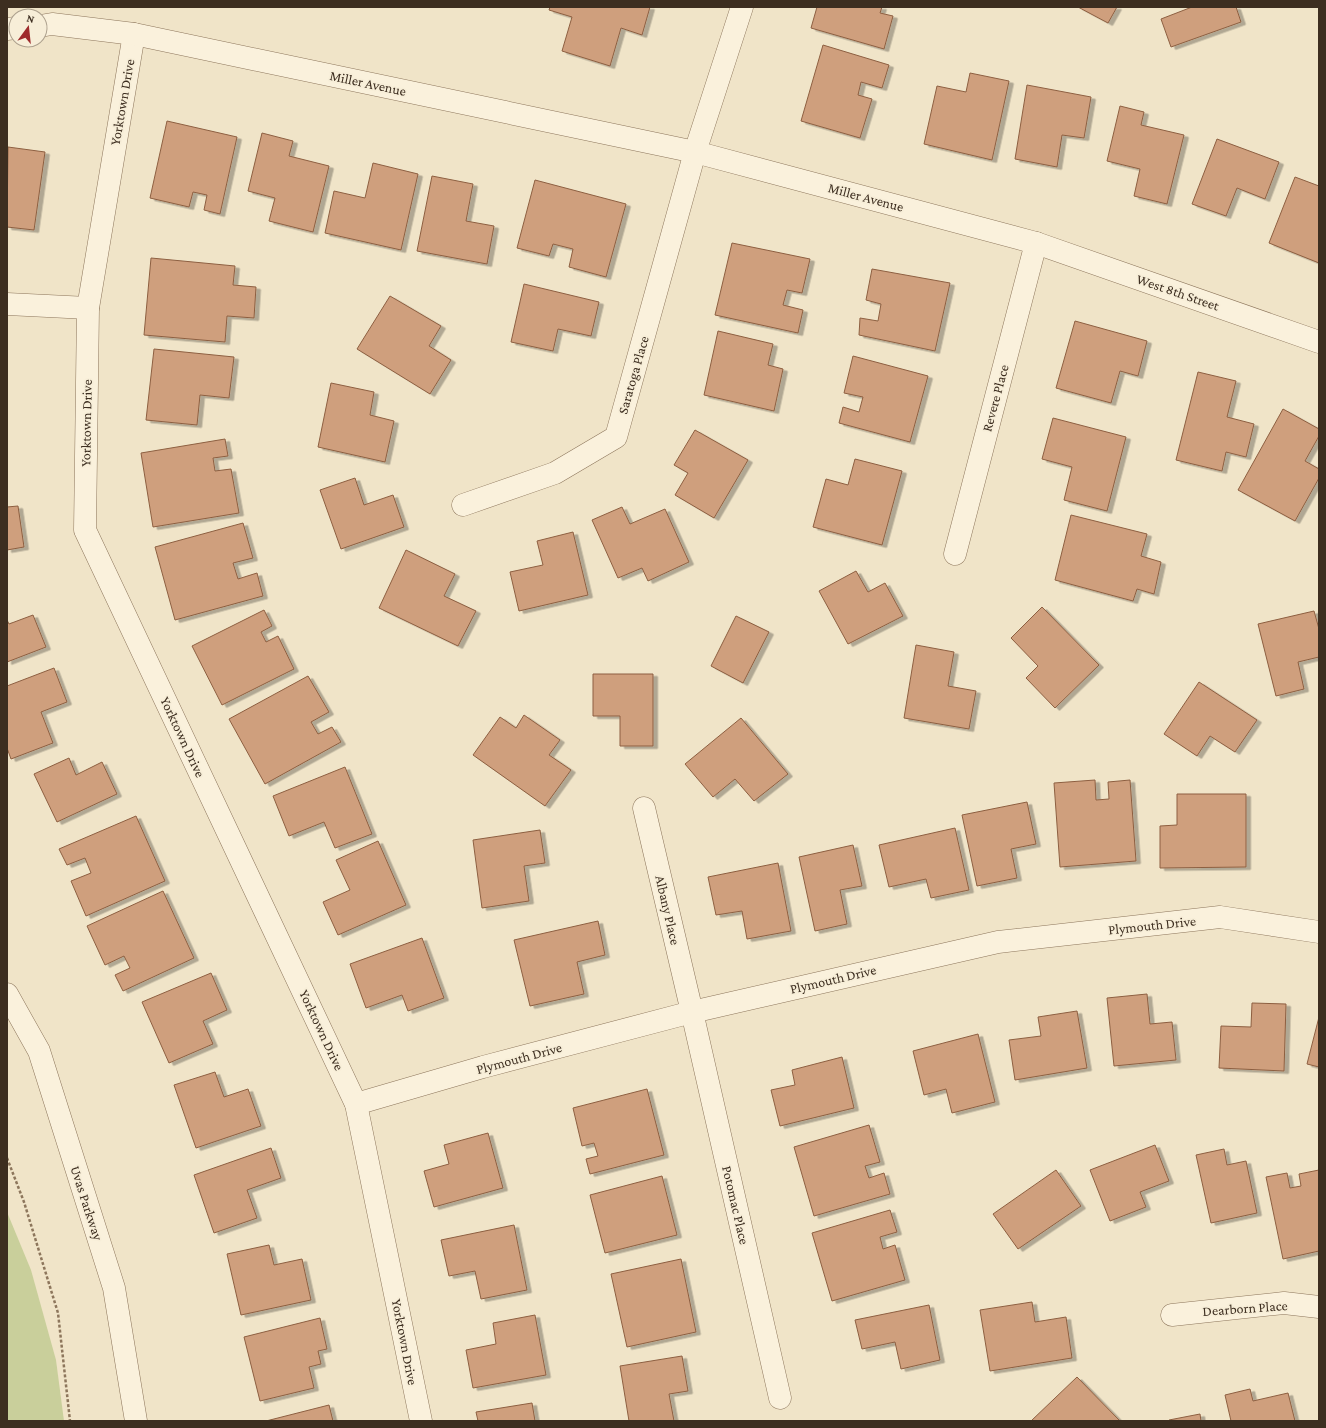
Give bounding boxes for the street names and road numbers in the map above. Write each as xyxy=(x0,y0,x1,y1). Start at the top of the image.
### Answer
street label: Yorktown Drive xyxy=(107,58,137,146)
street label: Miller Avenue xyxy=(328,67,408,99)
street label: Miller Avenue xyxy=(826,179,906,215)
street label: West 8th Street xyxy=(1135,270,1222,314)
street label: Saratoga Place xyxy=(614,334,652,416)
street label: Revere Place xyxy=(978,363,1012,433)
street label: Yorktown Drive xyxy=(77,379,95,467)
street label: Yorktown Drive xyxy=(157,694,209,780)
street label: Albany Place xyxy=(652,874,684,946)
street label: Plymouth Drive xyxy=(1107,912,1197,938)
street label: Plymouth Drive xyxy=(788,961,878,997)
street label: Yorktown Drive xyxy=(296,987,348,1073)
street label: Plymouth Drive xyxy=(474,1039,564,1077)
street label: Uvas Parkway xyxy=(67,1164,107,1243)
street label: Potomac Place xyxy=(719,1164,753,1246)
street label: Dearborn Place xyxy=(1202,1297,1288,1319)
street label: Yorktown Drive xyxy=(389,1298,421,1386)

